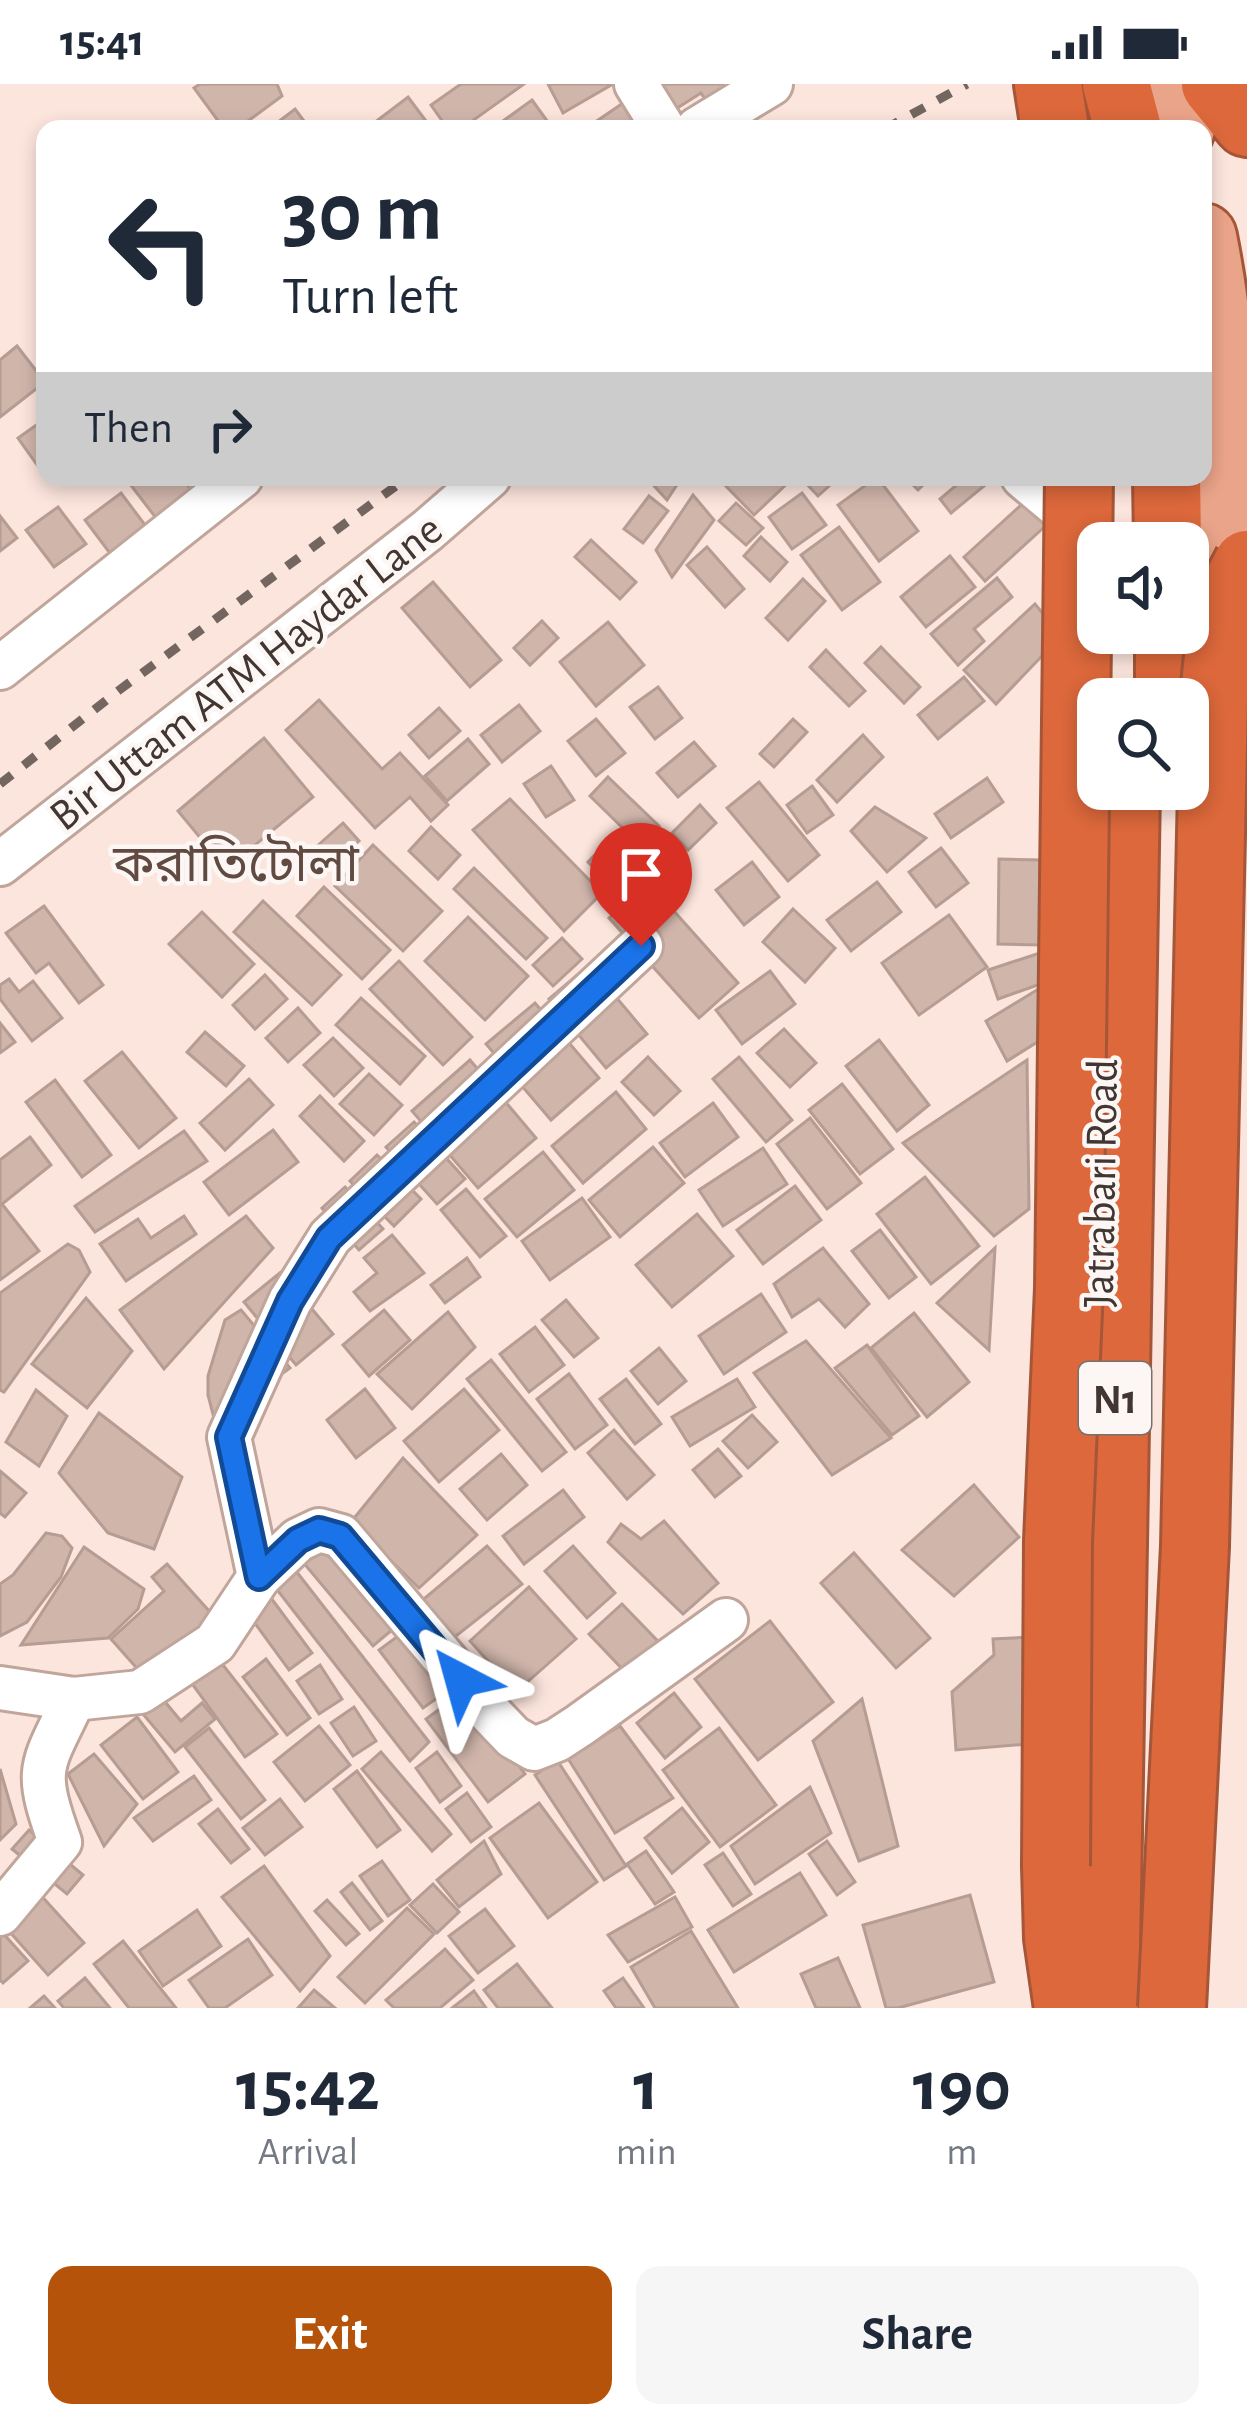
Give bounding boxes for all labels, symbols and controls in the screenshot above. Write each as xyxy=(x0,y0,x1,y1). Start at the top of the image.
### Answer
text: 15:41 xyxy=(60,19,145,64)
icon: left xyxy=(84,168,240,324)
text: 30 m xyxy=(282,172,442,256)
text: Turn left xyxy=(282,270,458,324)
icon: right xyxy=(197,396,263,462)
text: Then xyxy=(84,406,173,451)
street label: Bir Uttam ATM Haydar Lane xyxy=(42,506,451,840)
map controls xyxy=(1077,522,1209,810)
button: sound xyxy=(1077,522,1209,654)
button: search xyxy=(1077,678,1209,810)
pin xyxy=(590,823,692,946)
district label: করাতিটোলা xyxy=(112,834,360,891)
icon: arrive xyxy=(608,841,674,907)
street label: Jatrabari Road xyxy=(1077,1058,1126,1308)
road number: N1 xyxy=(1079,1362,1151,1434)
position arrow xyxy=(398,1617,524,1743)
text: 15:42 xyxy=(236,2051,380,2123)
text: 1 xyxy=(633,2051,659,2123)
text: 190 xyxy=(913,2051,1011,2123)
text: Arrival xyxy=(258,2133,358,2172)
text: min xyxy=(616,2133,677,2172)
text: m xyxy=(946,2133,977,2172)
button: Exit xyxy=(48,2266,612,2404)
button: Share xyxy=(636,2266,1199,2404)

